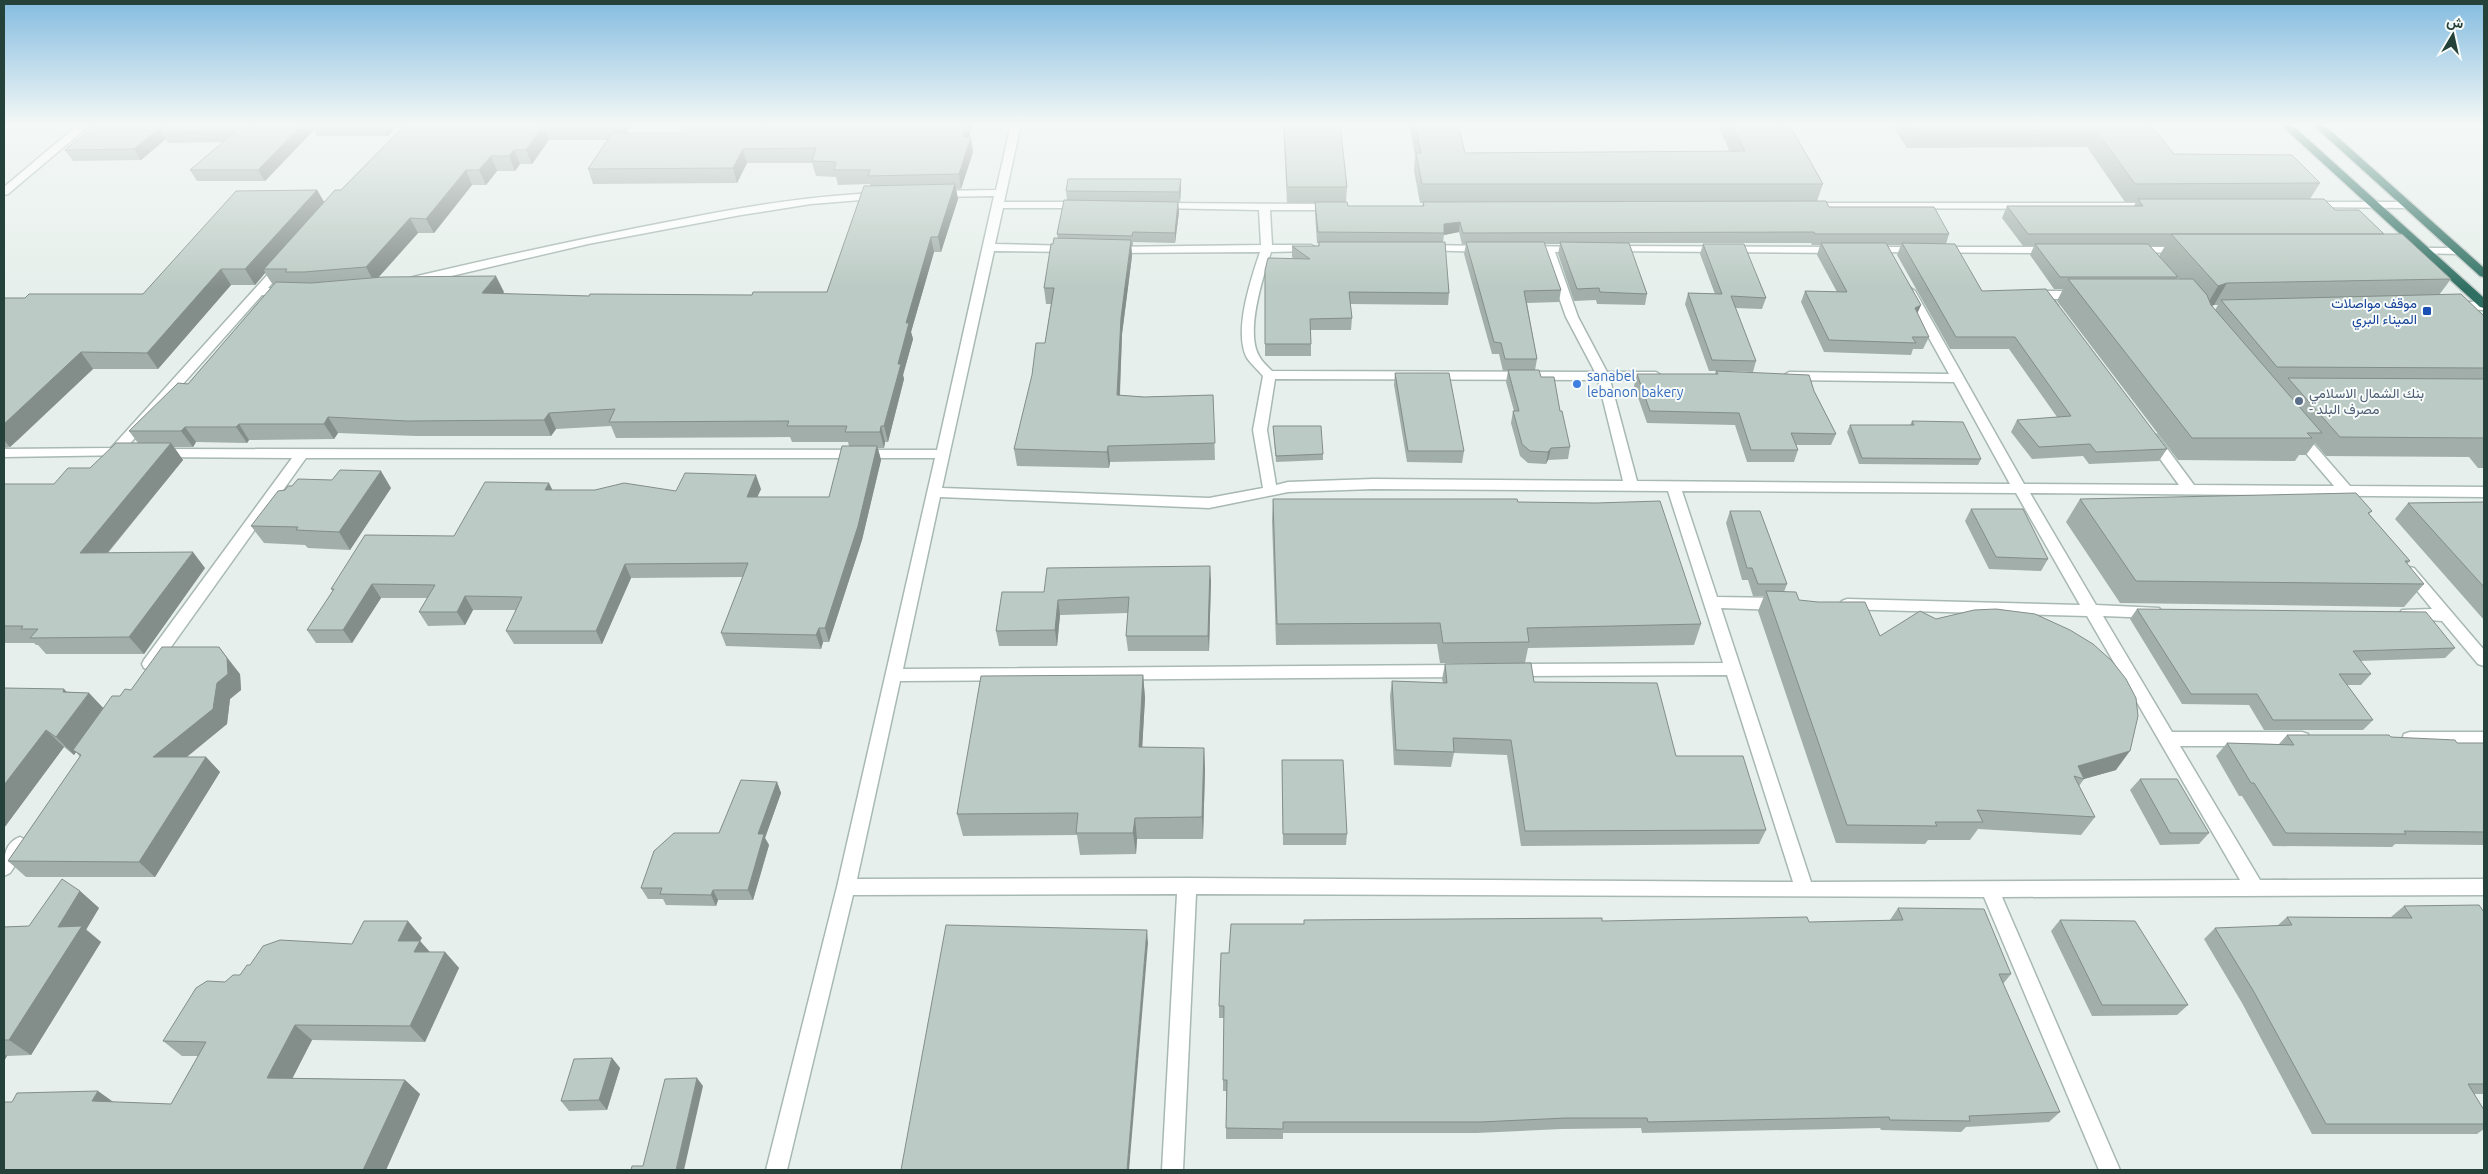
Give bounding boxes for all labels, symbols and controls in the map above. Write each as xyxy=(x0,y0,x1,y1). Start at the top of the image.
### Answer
north arrow xyxy=(2428,10,2478,60)
text: ش xyxy=(2445,13,2465,32)
place label: موقف مواصلات الميناء البري xyxy=(2331,295,2417,331)
marker: موقف مواصلات الميناء البري xyxy=(2421,305,2433,317)
place label: sanabel lebanon bakery xyxy=(1587,368,1684,400)
marker: sanabel lebanon bakery xyxy=(1571,378,1583,390)
place label: بنك الشمال الاسلامي - مصرف البلد xyxy=(2309,385,2424,418)
marker: بنك الشمال الاسلامي - مصرف البلد xyxy=(2293,395,2305,407)

